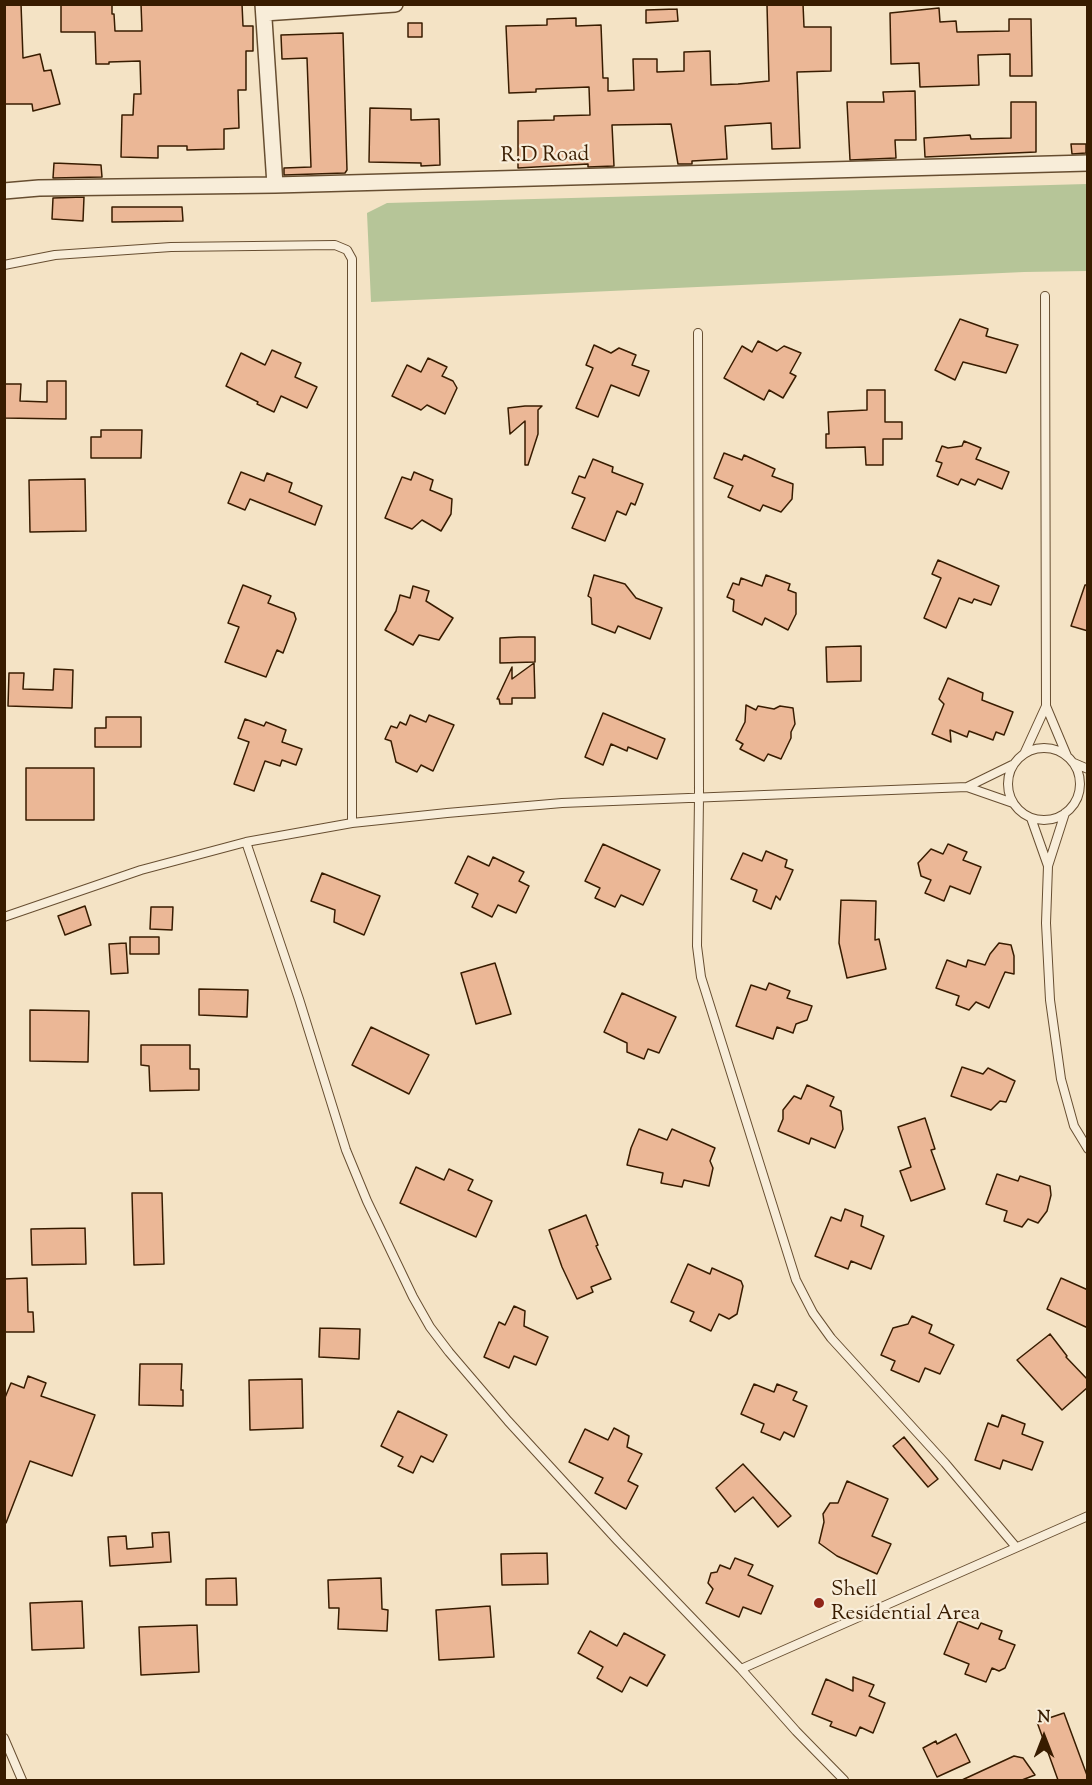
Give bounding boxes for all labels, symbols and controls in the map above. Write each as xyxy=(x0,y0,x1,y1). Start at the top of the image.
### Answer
street label: R.D Road xyxy=(500,144,590,170)
place label: Shell Residential Area xyxy=(831,1578,980,1628)
marker: Shell Residential Area xyxy=(812,1596,826,1610)
north arrow xyxy=(1014,1707,1074,1767)
text: N xyxy=(1038,1707,1050,1730)

